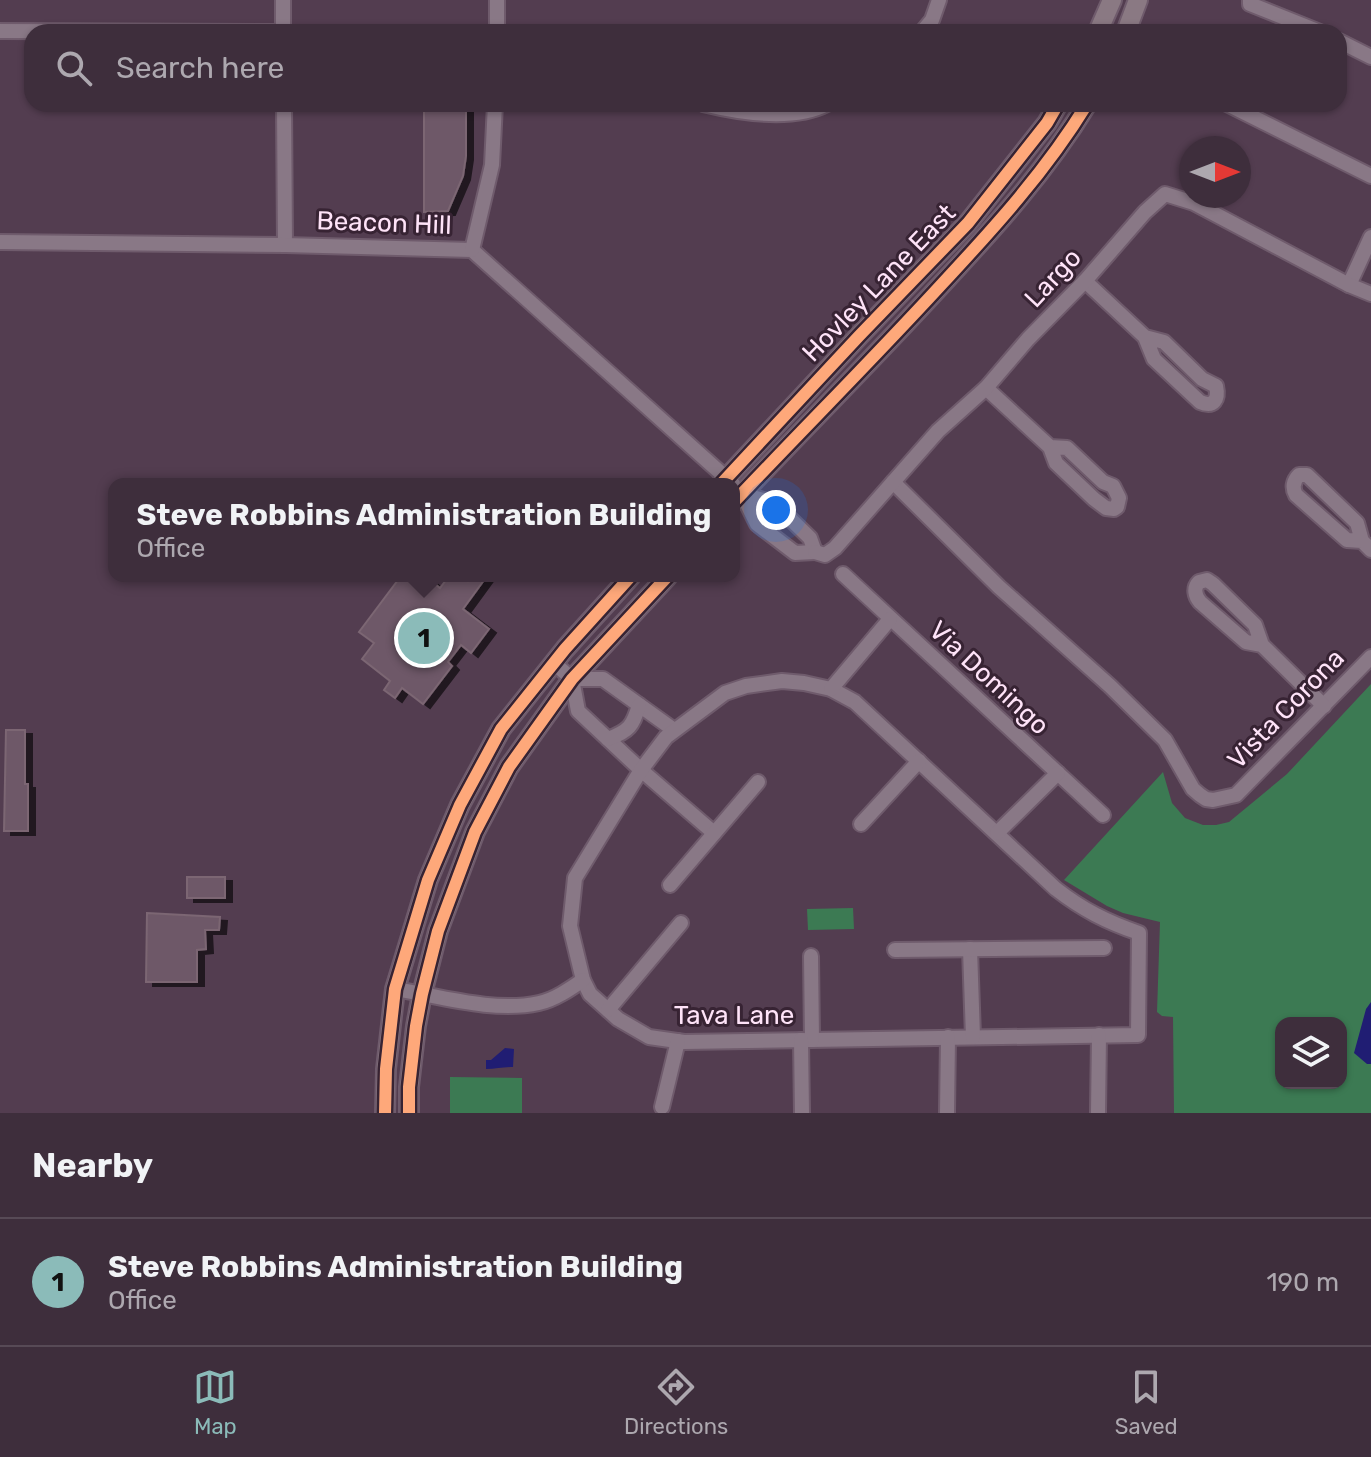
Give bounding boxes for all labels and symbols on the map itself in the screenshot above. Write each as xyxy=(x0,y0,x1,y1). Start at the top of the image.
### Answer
north arrow xyxy=(1179,136,1251,208)
street label: Hovley Lane East xyxy=(796,198,962,368)
street label: Beacon Hill xyxy=(316,205,452,241)
street label: Largo xyxy=(1018,242,1088,314)
your location xyxy=(756,490,796,530)
pin: 1 xyxy=(398,608,450,668)
street label: Via Domingo xyxy=(923,615,1055,741)
street label: Vista Corona xyxy=(1221,643,1351,775)
street label: Tava Lane xyxy=(674,1000,794,1031)

